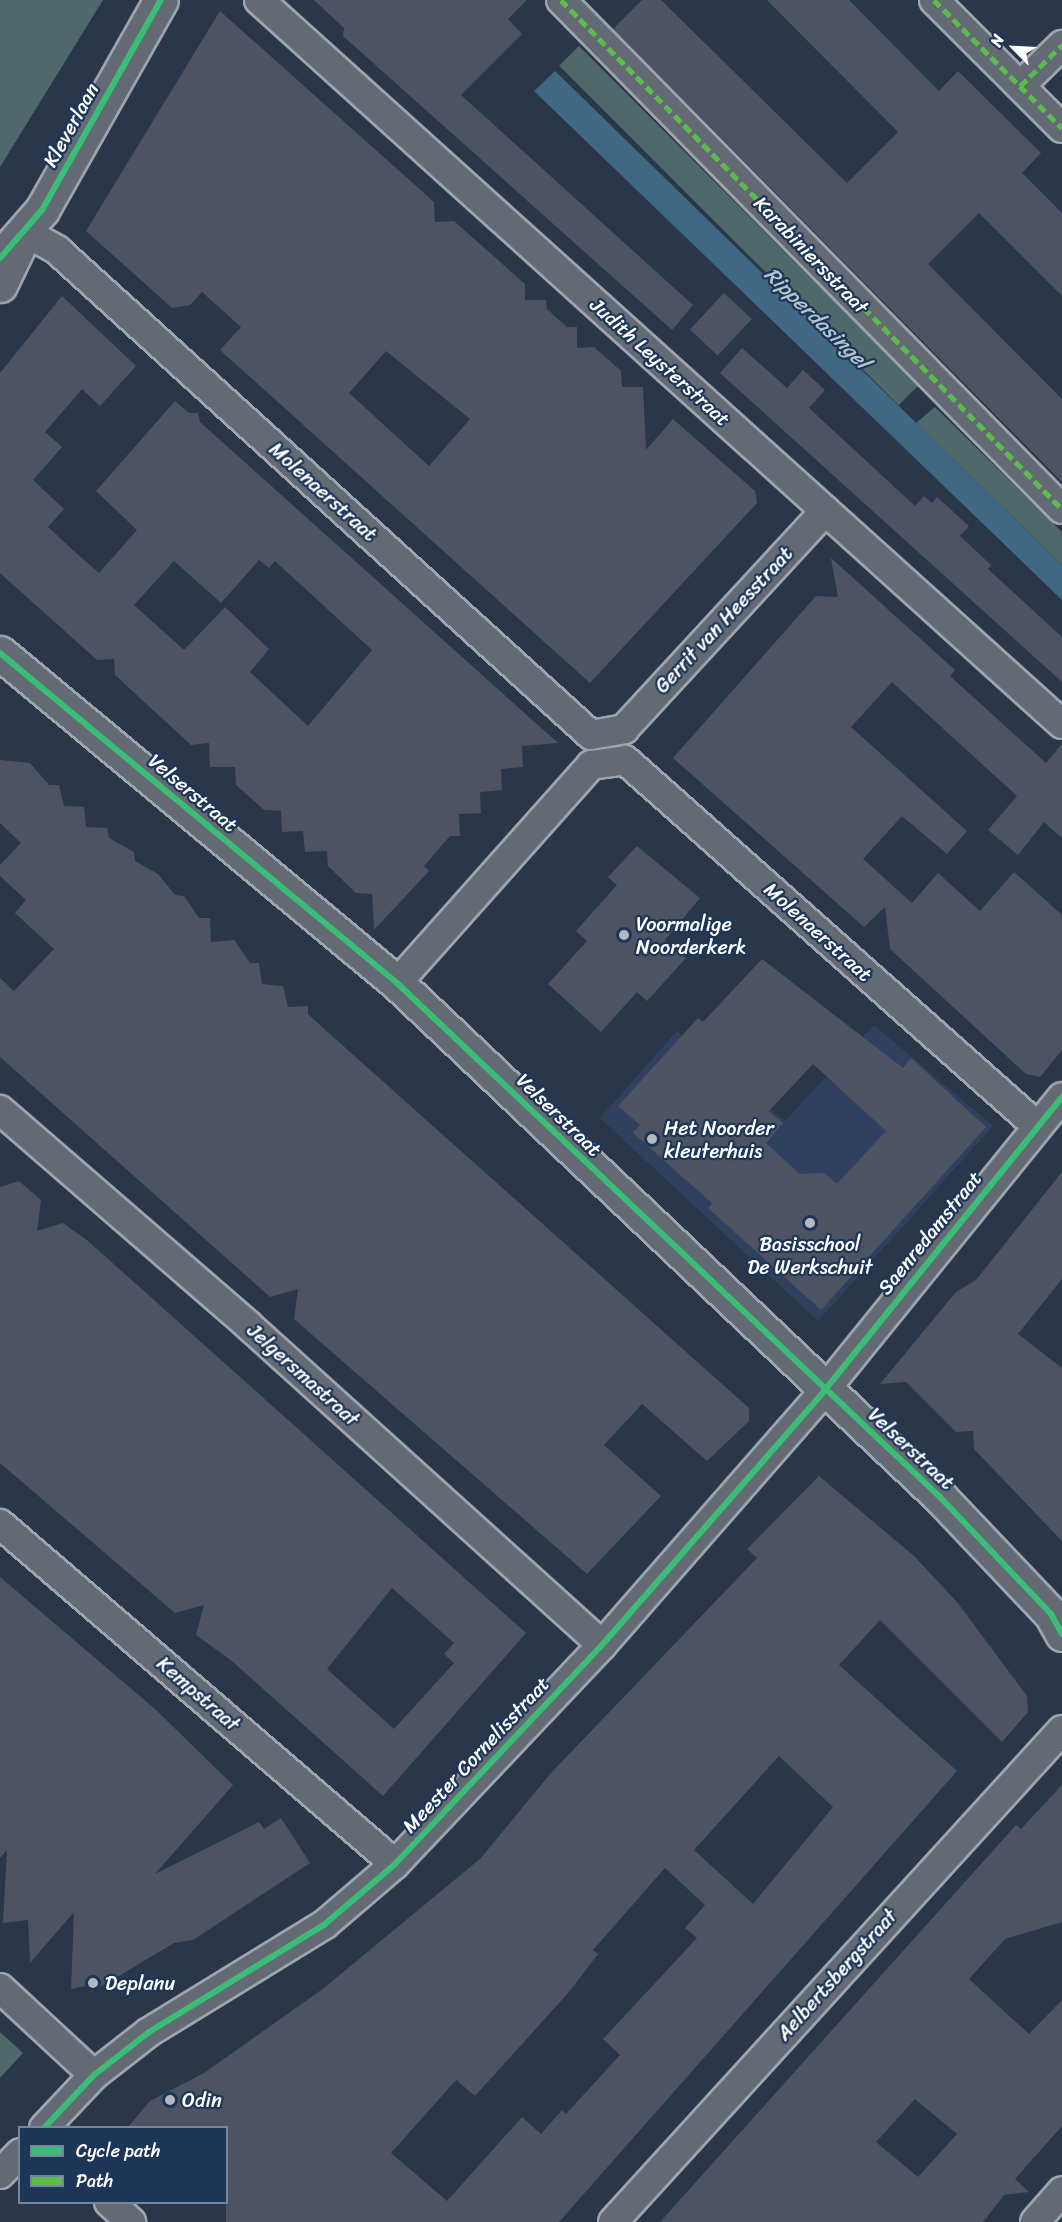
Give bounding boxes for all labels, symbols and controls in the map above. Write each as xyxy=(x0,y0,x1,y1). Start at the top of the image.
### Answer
north arrow xyxy=(984,18,1044,78)
text: N xyxy=(982,30,1013,51)
street label: Kleverlaan xyxy=(38,79,104,171)
street label: Karabiniersstraat xyxy=(749,191,873,319)
water label: Ripperdasingel xyxy=(759,262,875,374)
street label: Judith Leysterstraat xyxy=(585,293,735,431)
street label: Molenaerstraat xyxy=(264,437,382,547)
street label: Gerrit van Heesstraat xyxy=(650,542,798,698)
street label: Velserstraat xyxy=(144,749,242,837)
street label: Molenaerstraat xyxy=(759,877,877,987)
place label: Voormalige Noorderkerk xyxy=(636,912,746,959)
marker: Voormalige Noorderkerk xyxy=(617,928,631,942)
street label: Velserstraat xyxy=(511,1069,607,1161)
place label: Het Noorder kleuterhuis xyxy=(664,1116,773,1163)
marker: Het Noorder kleuterhuis xyxy=(645,1132,659,1146)
street label: Saenredamstraat xyxy=(873,1166,987,1300)
marker: Basisschool De Werkschuit xyxy=(803,1216,817,1230)
place label: Basisschool De Werkschuit xyxy=(748,1232,872,1279)
street label: Jelgersmastraat xyxy=(242,1319,364,1431)
street label: Velserstraat xyxy=(863,1403,959,1495)
street label: Kempstraat xyxy=(152,1652,244,1736)
street label: Meester Cornelisstraat xyxy=(398,1672,554,1838)
street label: Aelbertsbergstraat xyxy=(772,1905,902,2045)
place label: Deplanu xyxy=(105,1971,175,1995)
marker: Deplanu xyxy=(86,1976,100,1990)
place label: Odin xyxy=(182,2088,222,2112)
marker: Odin xyxy=(163,2093,177,2107)
legend xyxy=(18,2126,228,2204)
text: Cycle path xyxy=(76,2135,160,2167)
text: Path xyxy=(76,2165,113,2197)

